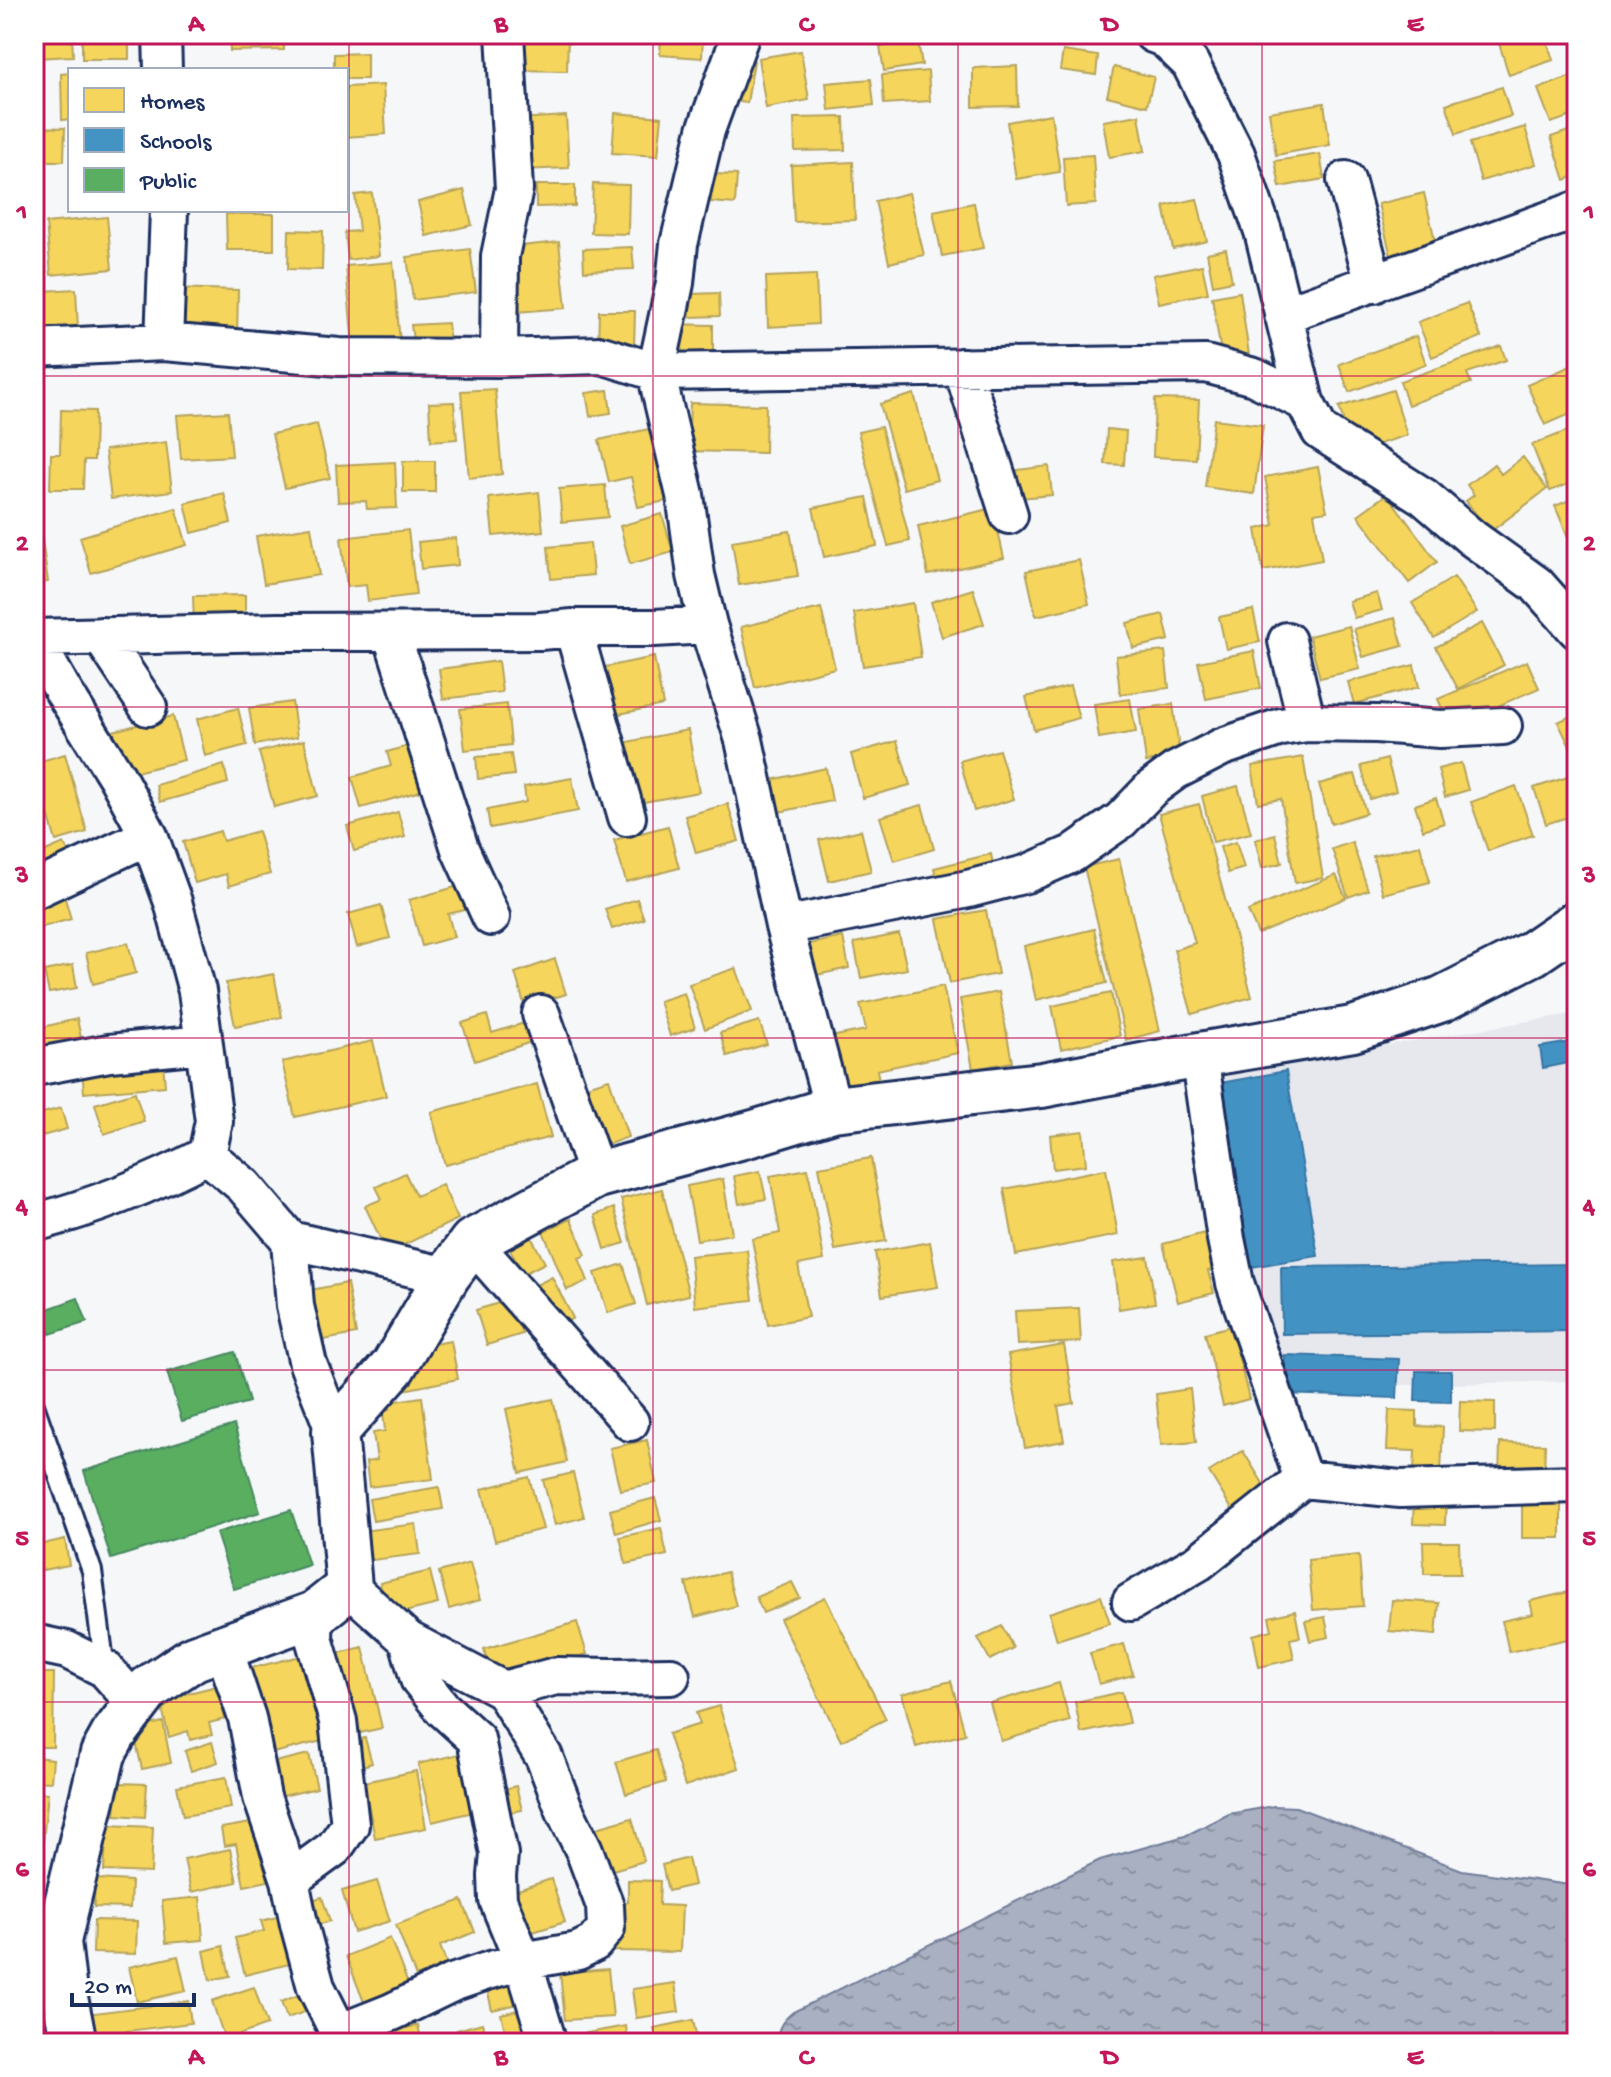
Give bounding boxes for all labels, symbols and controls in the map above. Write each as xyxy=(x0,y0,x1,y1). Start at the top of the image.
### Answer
text: A xyxy=(187,11,205,42)
text: B xyxy=(493,11,509,42)
text: C xyxy=(799,11,816,42)
text: D xyxy=(1100,11,1120,42)
text: E xyxy=(1407,11,1425,42)
legend xyxy=(68,68,348,212)
text: Homes xyxy=(140,89,206,118)
text: Schools xyxy=(140,129,212,158)
text: Public xyxy=(139,169,197,198)
text: 1 xyxy=(16,199,27,230)
text: 1 xyxy=(1583,199,1594,230)
text: 2 xyxy=(16,530,29,561)
text: 2 xyxy=(1583,530,1596,561)
text: 3 xyxy=(14,862,29,893)
text: 3 xyxy=(1581,862,1596,893)
text: 4 xyxy=(15,1193,29,1224)
text: 4 xyxy=(1582,1193,1596,1224)
text: 5 xyxy=(15,1525,29,1556)
text: 5 xyxy=(1582,1525,1596,1556)
text: 6 xyxy=(15,1856,29,1887)
text: 6 xyxy=(1582,1856,1596,1887)
scale bar xyxy=(72,1957,194,2007)
text: 20 m xyxy=(84,1974,132,2003)
text: A xyxy=(187,2044,205,2075)
text: B xyxy=(493,2044,509,2075)
text: C xyxy=(799,2044,816,2075)
text: D xyxy=(1100,2044,1120,2075)
text: E xyxy=(1407,2044,1425,2075)

